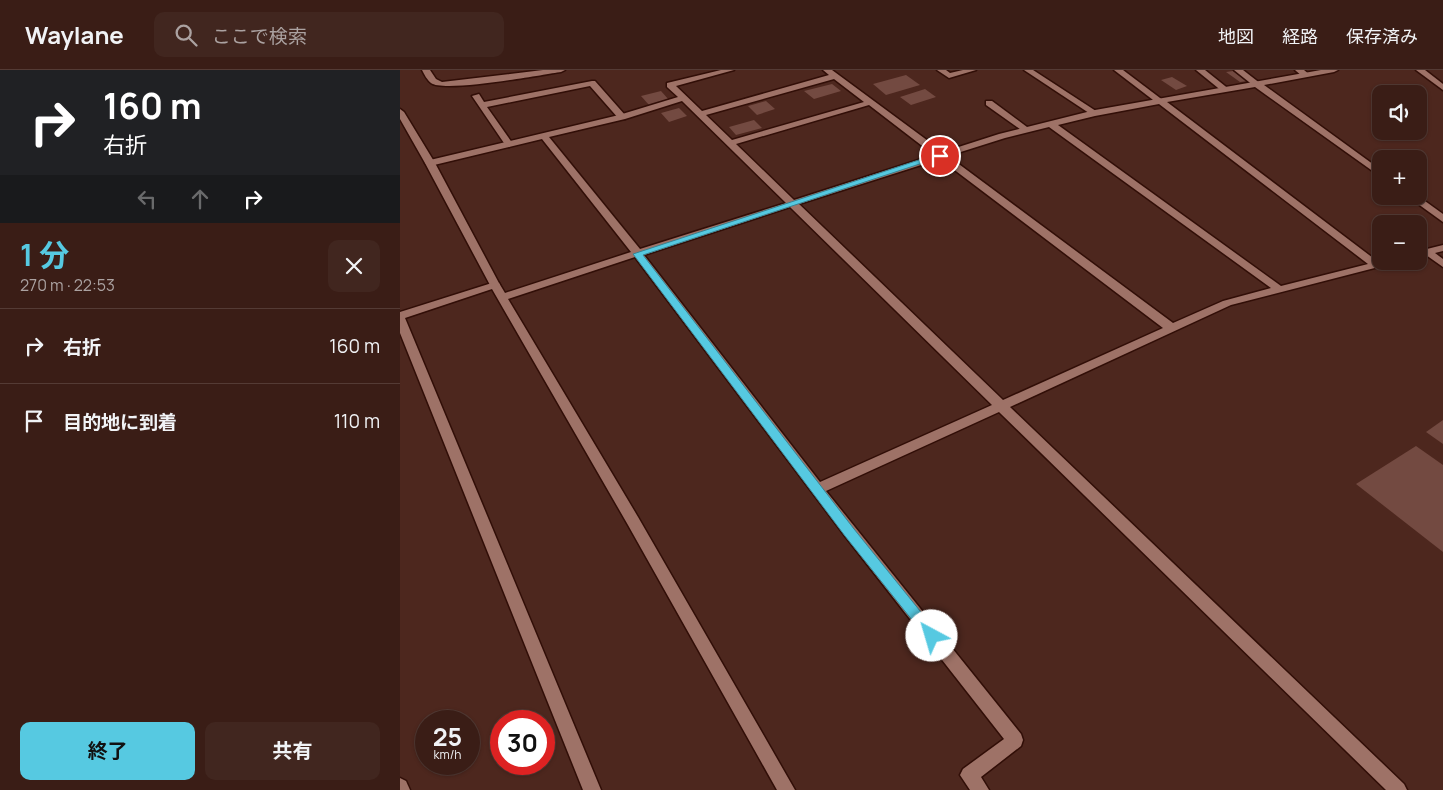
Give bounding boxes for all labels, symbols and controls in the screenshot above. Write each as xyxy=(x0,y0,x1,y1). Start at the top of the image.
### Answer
search box xyxy=(154,12,504,57)
text: Waylane xyxy=(25,18,124,51)
icon: search xyxy=(172,21,200,49)
text: ここで検索 xyxy=(212,23,307,49)
text: 地図 xyxy=(1218,24,1254,48)
text: 経路 xyxy=(1282,24,1318,48)
text: 保存済み xyxy=(1346,24,1418,48)
text: 160 m xyxy=(103,82,202,130)
map controls xyxy=(1372,85,1427,270)
button: sound xyxy=(1372,85,1427,140)
icon: right xyxy=(20,90,85,155)
text: 右折 xyxy=(103,130,147,160)
pin xyxy=(919,135,961,177)
icon: arrive xyxy=(926,142,954,170)
button: + xyxy=(1372,150,1427,205)
icon: left xyxy=(133,185,161,213)
icon: ahead xyxy=(186,185,214,213)
icon: right xyxy=(239,185,267,213)
button: − xyxy=(1372,215,1427,270)
text: 1 分 xyxy=(20,234,69,275)
button: close xyxy=(328,240,380,292)
text: 270 m · 22:53 xyxy=(20,274,115,296)
icon: right xyxy=(20,332,48,360)
text: 160 m xyxy=(329,333,380,359)
text: 右折 xyxy=(63,334,101,360)
icon: arrive xyxy=(20,407,48,435)
text: 110 m xyxy=(334,408,380,434)
text: 目的地に到着 xyxy=(63,409,177,435)
position arrow xyxy=(905,609,957,661)
speed limit sign: 30 xyxy=(490,710,555,775)
text: 25 xyxy=(433,719,462,754)
button: 終了 xyxy=(20,722,195,780)
button: 共有 xyxy=(205,722,380,780)
text: km/h xyxy=(434,746,461,763)

